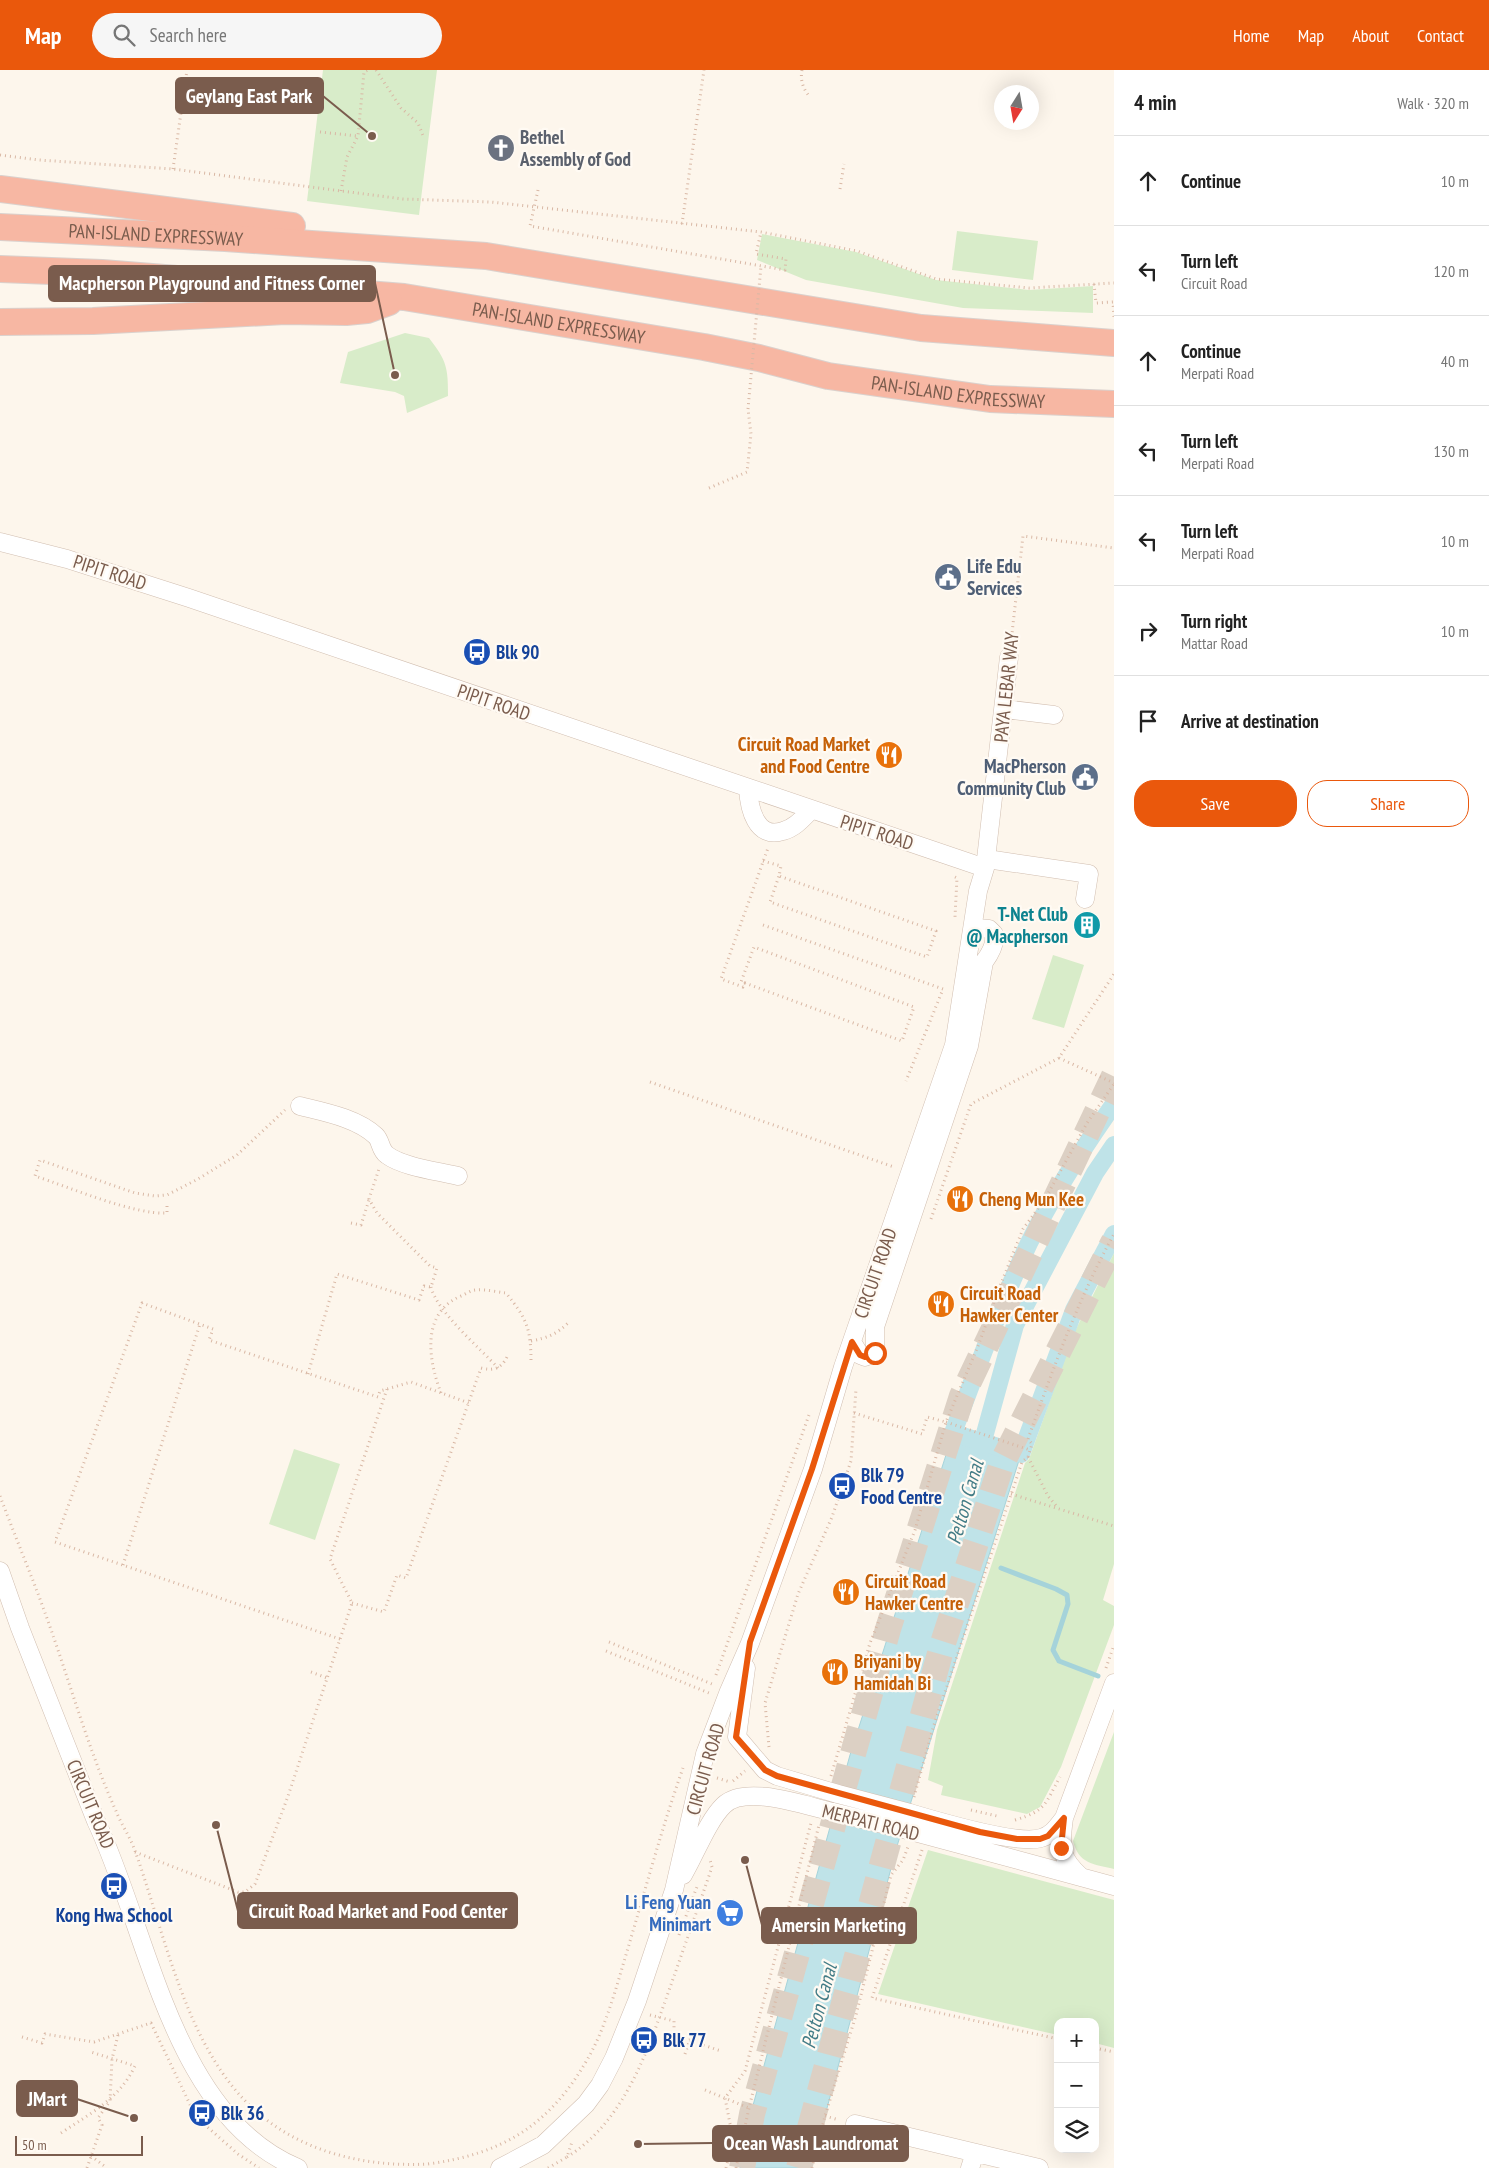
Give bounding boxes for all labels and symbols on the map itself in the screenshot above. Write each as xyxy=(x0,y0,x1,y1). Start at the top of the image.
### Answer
callout: Geylang East Park xyxy=(176,78,323,113)
text: Geylang East Park xyxy=(186,83,313,109)
north arrow xyxy=(994,85,1039,130)
place label: Bethel Assembly of God xyxy=(519,125,631,171)
church icon: Bethel Assembly of God xyxy=(486,133,516,163)
street label: PAN-ISLAND EXPRESSWAY xyxy=(68,218,244,251)
callout: Macpherson Playground and Fitness Corner xyxy=(49,266,375,301)
text: Macpherson Playground and Fitness Corner xyxy=(59,270,365,296)
street label: PAN-ISLAND EXPRESSWAY xyxy=(471,297,647,349)
street label: PAN-ISLAND EXPRESSWAY xyxy=(870,370,1046,413)
street label: PIPIT ROAD xyxy=(70,549,150,595)
place label: Life Edu Services xyxy=(967,554,1022,600)
public building icon: Life Edu Services xyxy=(933,562,963,592)
street label: PAYA LEBAR WAY xyxy=(988,630,1024,743)
bus stop icon: Blk 90 xyxy=(462,637,492,667)
place label: Blk 90 xyxy=(496,640,539,664)
street label: PIPIT ROAD xyxy=(454,678,534,726)
place label: Circuit Road Market and Food Centre xyxy=(738,732,870,778)
restaurant icon: Circuit Road Market and Food Centre xyxy=(874,740,904,770)
place label: MacPherson Community Club xyxy=(957,754,1066,800)
public building icon: MacPherson Community Club xyxy=(1070,762,1100,792)
street label: PIPIT ROAD xyxy=(837,809,917,855)
place label: T-Net Club @ Macpherson xyxy=(966,902,1068,948)
building icon: T-Net Club @ Macpherson xyxy=(1072,910,1102,940)
restaurant icon: Cheng Mun Kee xyxy=(945,1184,975,1214)
place label: Cheng Mun Kee xyxy=(979,1187,1084,1211)
street label: CIRCUIT ROAD xyxy=(848,1225,902,1321)
place label: Circuit Road Hawker Center xyxy=(960,1281,1059,1327)
restaurant icon: Circuit Road Hawker Center xyxy=(926,1289,956,1319)
route start xyxy=(864,1342,887,1365)
water label: Pelton Canal xyxy=(941,1454,990,1547)
place label: Blk 79 Food Centre xyxy=(861,1463,942,1509)
bus stop icon: Blk 79 Food Centre xyxy=(827,1471,857,1501)
place label: Circuit Road Hawker Centre xyxy=(865,1569,963,1615)
restaurant icon: Circuit Road Hawker Centre xyxy=(831,1577,861,1607)
place label: Briyani by Hamidah Bi xyxy=(854,1649,931,1695)
restaurant icon: Briyani by Hamidah Bi xyxy=(820,1657,850,1687)
street label: CIRCUIT ROAD xyxy=(680,1720,730,1818)
street label: CIRCUIT ROAD xyxy=(62,1756,120,1852)
street label: MERPATI ROAD xyxy=(820,1798,922,1846)
route end xyxy=(1050,1837,1073,1860)
bus stop icon: Kong Hwa School xyxy=(99,1871,129,1901)
place label: Li Feng Yuan Minimart xyxy=(625,1890,711,1936)
callout: Circuit Road Market and Food Center xyxy=(238,1893,517,1928)
text: Circuit Road Market and Food Center xyxy=(249,1898,507,1924)
supermarket icon: Li Feng Yuan Minimart xyxy=(715,1898,745,1928)
place label: Kong Hwa School xyxy=(56,1903,173,1927)
callout: Amersin Marketing xyxy=(762,1908,916,1943)
text: Amersin Marketing xyxy=(771,1912,906,1938)
water label: Pelton Canal xyxy=(795,1959,843,2051)
bus stop icon: Blk 77 xyxy=(629,2025,659,2055)
place label: Blk 77 xyxy=(663,2028,706,2052)
callout: JMart xyxy=(17,2081,77,2116)
text: JMart xyxy=(26,2086,67,2112)
bus stop icon: Blk 36 xyxy=(187,2098,217,2128)
place label: Blk 36 xyxy=(221,2101,264,2125)
callout: Ocean Wash Laundromat xyxy=(713,2126,908,2161)
text: Ocean Wash Laundromat xyxy=(724,2130,899,2156)
scale bar xyxy=(15,2133,142,2156)

